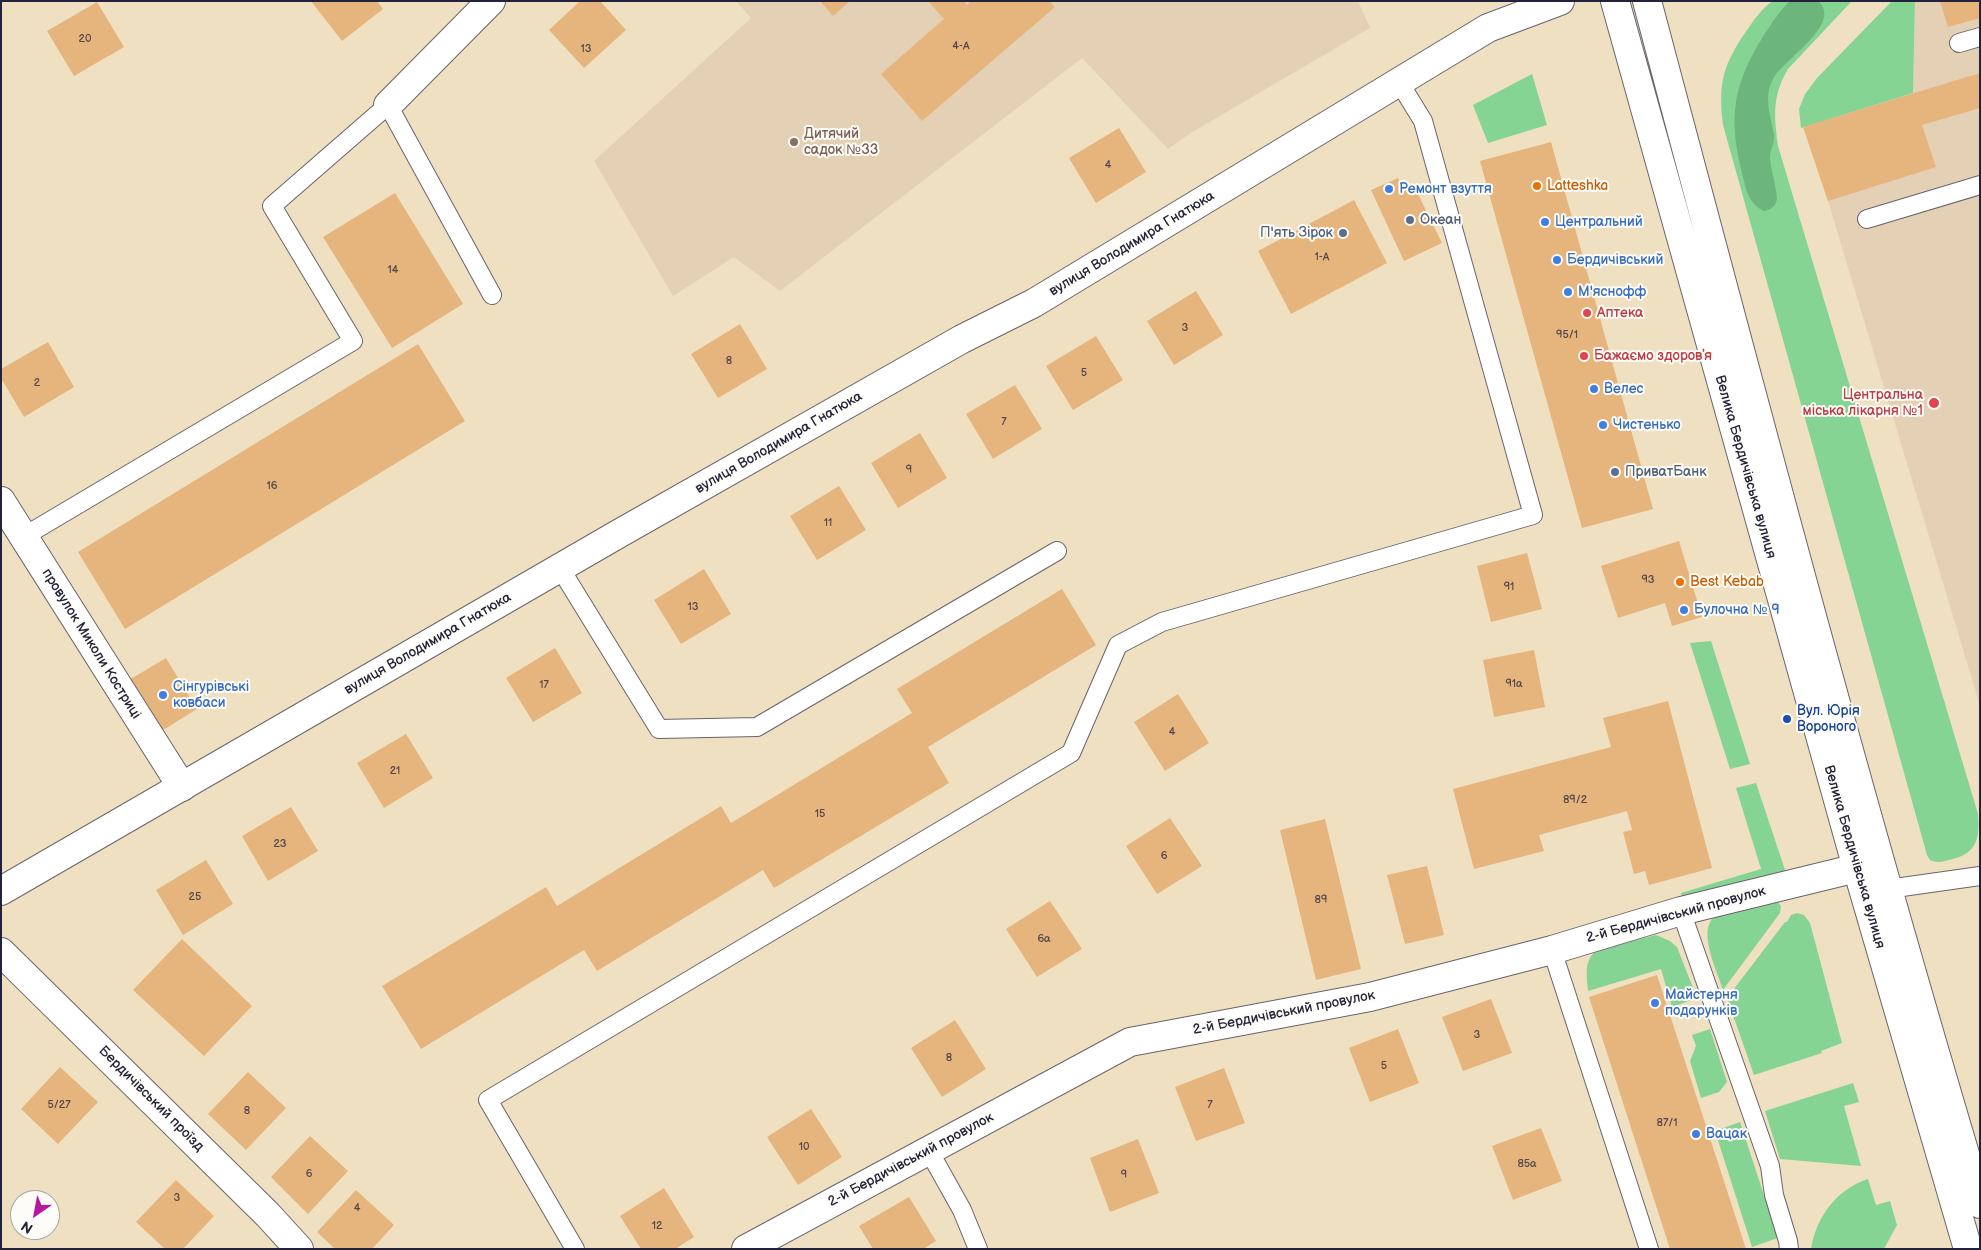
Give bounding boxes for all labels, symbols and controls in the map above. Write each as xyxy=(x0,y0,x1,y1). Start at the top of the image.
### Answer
house number: 20 xyxy=(79,32,91,46)
house number: 4-А xyxy=(952,39,970,53)
house number: 13 xyxy=(580,42,592,56)
place label: Дитячий садок №33 xyxy=(804,126,878,158)
marker: Дитячий садок №33 xyxy=(788,136,800,148)
house number: 4 xyxy=(1105,158,1111,172)
place label: Latteshka xyxy=(1547,178,1608,194)
marker: Latteshka xyxy=(1531,180,1543,192)
place label: Ремонт взуття xyxy=(1399,181,1492,197)
marker: Ремонт взуття xyxy=(1383,183,1395,195)
street label: вулиця Володимира Гнатюка xyxy=(1046,188,1218,300)
place label: Океан xyxy=(1420,212,1462,228)
marker: Океан xyxy=(1404,214,1416,226)
place label: Центральний xyxy=(1555,214,1643,230)
marker: Центральний xyxy=(1539,216,1551,228)
place label: П'ять Зірок xyxy=(1260,225,1333,241)
marker: П'ять Зірок xyxy=(1337,227,1349,239)
house number: 1-А xyxy=(1315,250,1329,264)
place label: Бердичівський xyxy=(1567,252,1663,268)
marker: Бердичівський xyxy=(1551,254,1563,266)
house number: 14 xyxy=(388,263,398,277)
place label: М'яснофф xyxy=(1578,284,1646,300)
marker: М'яснофф xyxy=(1562,286,1574,298)
place label: Аптека xyxy=(1597,305,1643,321)
marker: Аптека xyxy=(1581,307,1593,319)
house number: 3 xyxy=(1182,321,1188,335)
house number: 95/1 xyxy=(1556,328,1578,342)
place label: Бажаємо здоровʼя xyxy=(1594,348,1712,364)
marker: Бажаємо здоровʼя xyxy=(1578,350,1590,362)
house number: 8 xyxy=(726,354,732,368)
house number: 5 xyxy=(1081,366,1087,380)
street label: Велика Бердичівська вулиця xyxy=(1711,374,1779,560)
house number: 2 xyxy=(34,376,40,390)
place label: Велес xyxy=(1604,381,1643,397)
marker: Велес xyxy=(1588,383,1600,395)
place label: Центральна міська лікарня №1 xyxy=(1803,387,1923,420)
street label: вулиця Володимира Гнатюка xyxy=(693,388,865,498)
marker: Центральна міська лікарня №1 xyxy=(1927,396,1941,410)
house number: 7 xyxy=(1001,415,1007,429)
place label: Чистенько xyxy=(1613,417,1681,433)
marker: Чистенько xyxy=(1597,419,1609,431)
house number: 9 xyxy=(906,463,912,477)
place label: ПриватБанк xyxy=(1625,464,1707,480)
marker: ПриватБанк xyxy=(1609,466,1621,478)
house number: 16 xyxy=(267,479,277,493)
house number: 11 xyxy=(824,516,832,530)
street label: провулок Миколи Костриці xyxy=(38,566,144,722)
house number: 93 xyxy=(1641,573,1655,587)
place label: Best Kebab xyxy=(1690,574,1764,590)
marker: Best Kebab xyxy=(1674,576,1686,588)
house number: 91 xyxy=(1504,580,1514,594)
street label: вулиця Володимира Гнатюка xyxy=(342,589,514,699)
house number: 13 xyxy=(687,600,699,614)
place label: Булочна № 9 xyxy=(1694,602,1780,618)
marker: Булочна № 9 xyxy=(1678,604,1690,616)
house number: 91а xyxy=(1505,677,1523,691)
house number: 17 xyxy=(539,678,549,692)
place label: Сінгурівські ковбаси xyxy=(173,679,249,712)
marker: Сінгурівські ковбаси xyxy=(157,689,169,701)
place label: Вул. Юрія Вороного xyxy=(1797,703,1860,736)
marker: Вул. Юрія Вороного xyxy=(1781,713,1793,725)
house number: 4 xyxy=(1169,725,1175,739)
house number: 21 xyxy=(390,764,400,778)
street label: Велика Бердичівська вулиця xyxy=(1820,764,1888,950)
house number: 89/2 xyxy=(1563,793,1587,807)
house number: 15 xyxy=(815,807,825,821)
house number: 23 xyxy=(273,837,287,851)
house number: 6 xyxy=(1161,849,1167,863)
street label: 2-й Бердичівський провулок xyxy=(1584,883,1768,947)
house number: 25 xyxy=(189,890,201,904)
house number: 89 xyxy=(1315,893,1327,907)
house number: 6а xyxy=(1037,932,1051,946)
street label: 2-й Бердичівський провулок xyxy=(1192,987,1376,1039)
place label: Майстерня подарунків xyxy=(1665,987,1738,1020)
marker: Майстерня подарунків xyxy=(1649,997,1661,1009)
house number: 3 xyxy=(1474,1028,1480,1042)
street label: Бердичівський проїзд xyxy=(95,1043,207,1155)
house number: 8 xyxy=(946,1051,952,1065)
house number: 5 xyxy=(1381,1059,1387,1073)
house number: 5/27 xyxy=(47,1098,71,1112)
house number: 7 xyxy=(1207,1098,1213,1112)
house number: 8 xyxy=(244,1104,250,1118)
street label: 2-й Бердичівський провулок xyxy=(825,1109,997,1211)
house number: 87/1 xyxy=(1656,1116,1678,1130)
place label: Вацак xyxy=(1706,1126,1747,1142)
marker: Вацак xyxy=(1690,1128,1702,1140)
house number: 10 xyxy=(799,1140,809,1154)
house number: 85а xyxy=(1517,1157,1537,1171)
house number: 6 xyxy=(306,1167,312,1181)
house number: 9 xyxy=(1121,1168,1127,1182)
north arrow xyxy=(10,1190,60,1240)
house number: 3 xyxy=(174,1191,180,1205)
house number: 4 xyxy=(354,1201,360,1215)
text: N xyxy=(18,1217,36,1237)
house number: 12 xyxy=(652,1219,662,1233)

